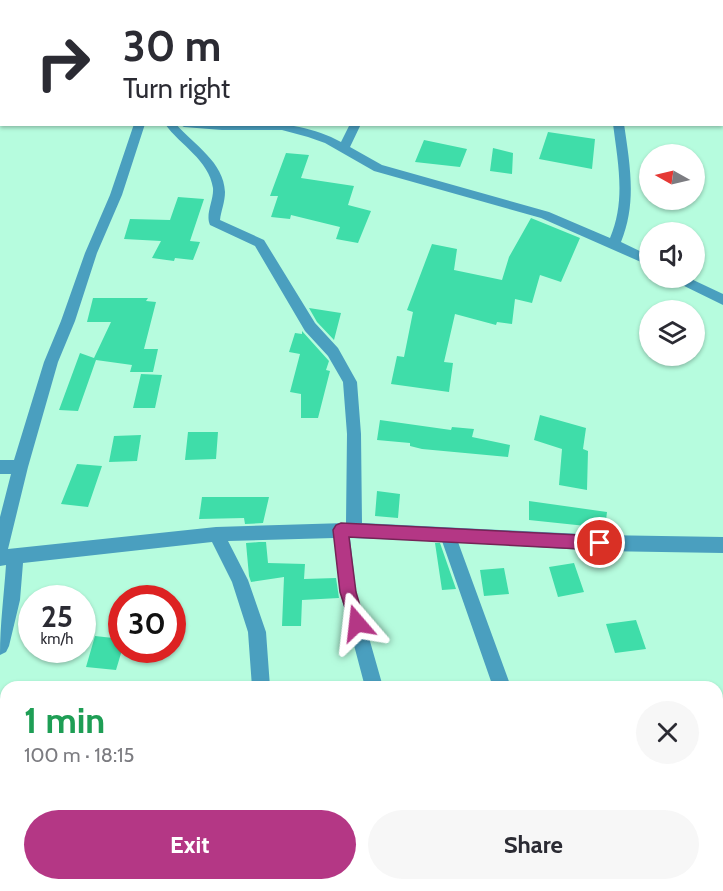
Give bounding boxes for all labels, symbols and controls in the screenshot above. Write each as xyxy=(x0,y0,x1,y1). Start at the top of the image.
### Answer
text: 30 m xyxy=(123,20,221,72)
icon: right xyxy=(24,24,102,102)
text: Turn right xyxy=(123,72,230,105)
north arrow xyxy=(639,144,705,210)
map controls xyxy=(639,144,705,366)
button: sound xyxy=(639,222,705,288)
button: layers xyxy=(639,300,705,366)
pin xyxy=(574,517,625,568)
icon: arrive xyxy=(583,526,616,559)
speed limit sign: 30 xyxy=(108,585,186,663)
position arrow xyxy=(325,591,389,655)
text: 25 xyxy=(41,598,73,635)
text: km/h xyxy=(41,630,73,648)
text: 1 min xyxy=(24,698,105,742)
button: close xyxy=(636,701,699,764)
text: 100 m · 18:15 xyxy=(24,743,134,767)
button: Exit xyxy=(24,810,356,879)
button: Share xyxy=(368,810,699,879)

